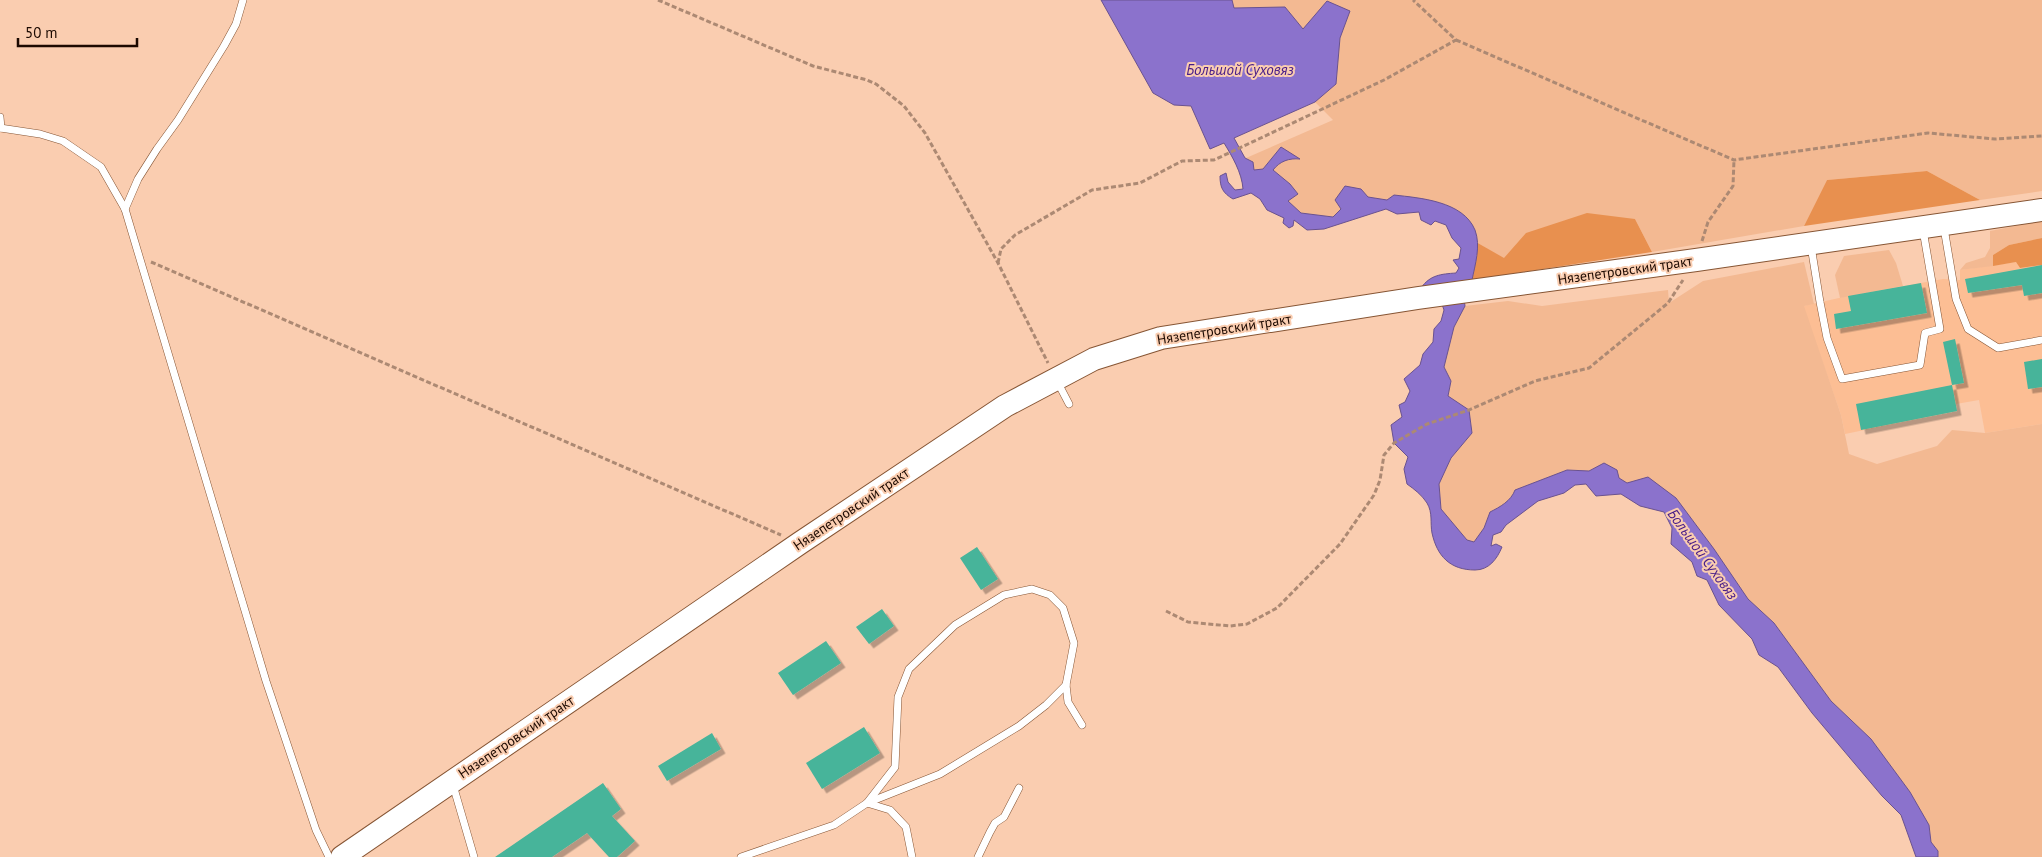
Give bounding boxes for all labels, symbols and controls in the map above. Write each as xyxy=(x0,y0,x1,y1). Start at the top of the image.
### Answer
scale bar xyxy=(18,15,136,47)
text: 50 m xyxy=(25,23,58,42)
water label: Большой Суховяз xyxy=(1186,60,1294,79)
street label: Нязепетровский тракт xyxy=(1557,252,1694,288)
street label: Нязепетровский тракт xyxy=(1156,309,1293,348)
street label: Нязепетровский тракт xyxy=(790,463,913,554)
water label: Большой Суховяз xyxy=(1664,505,1742,603)
street label: Нязепетровский тракт xyxy=(455,691,578,782)

